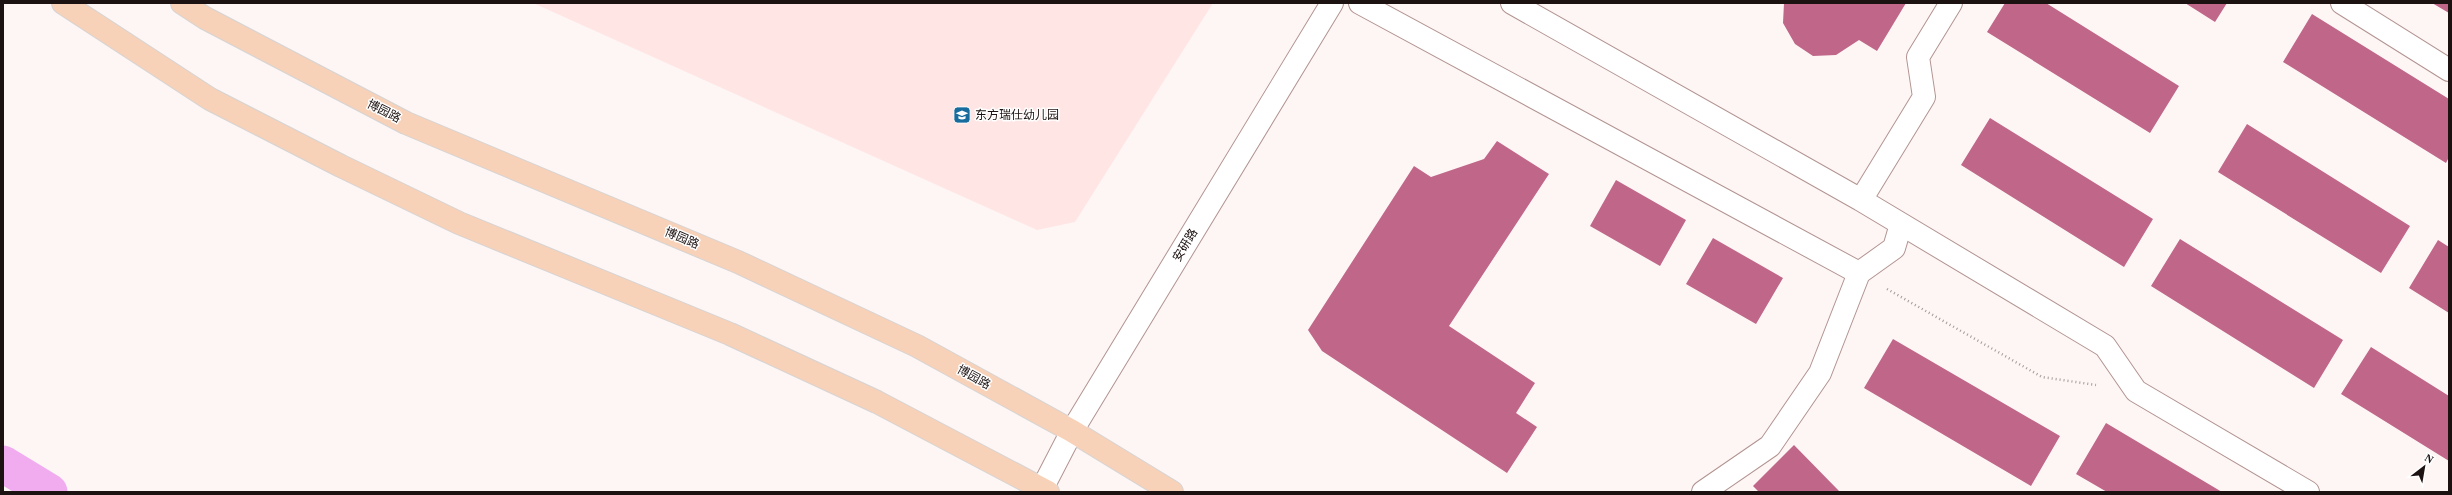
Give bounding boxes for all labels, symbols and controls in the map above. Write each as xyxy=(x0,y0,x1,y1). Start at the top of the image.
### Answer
street label: 博园路 xyxy=(365,97,403,125)
school or university icon: 东方瑞仕幼儿园 xyxy=(952,105,972,125)
place label: 东方瑞仕幼儿园 xyxy=(975,108,1059,122)
street label: 博园路 xyxy=(663,225,701,251)
street label: 安研路 xyxy=(1170,226,1200,264)
street label: 博园路 xyxy=(955,362,993,392)
north arrow xyxy=(2404,447,2444,487)
text: N xyxy=(2423,451,2436,466)

